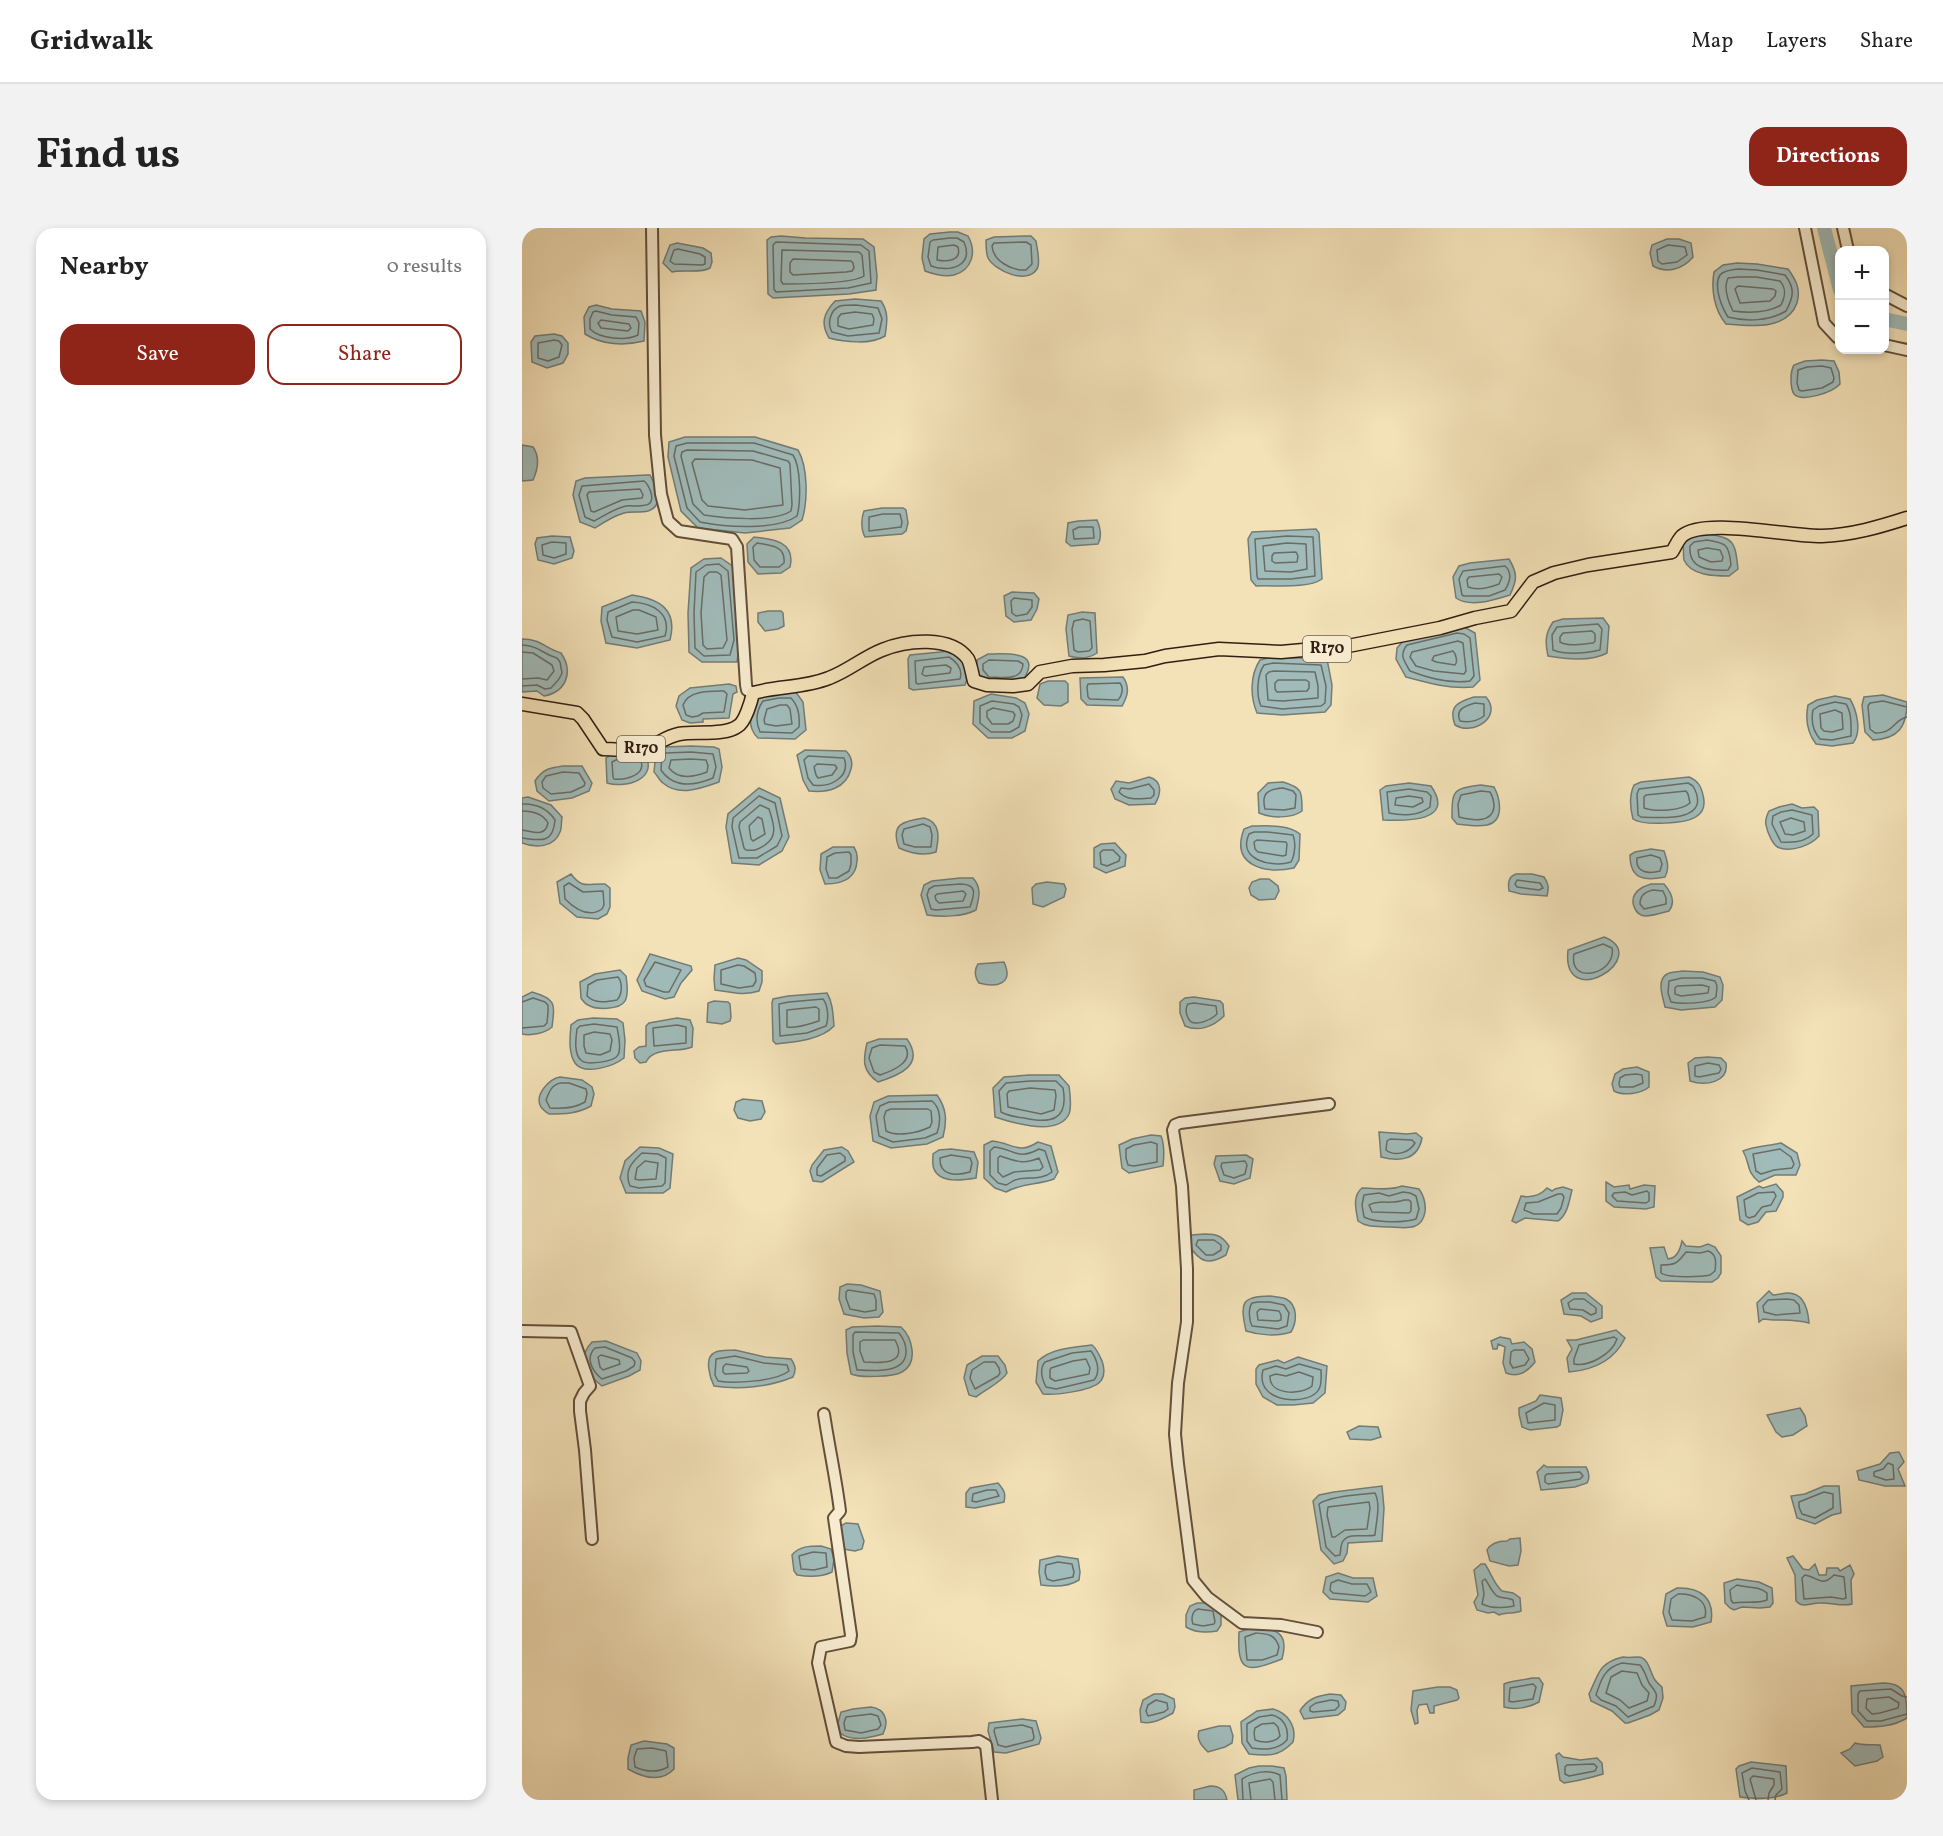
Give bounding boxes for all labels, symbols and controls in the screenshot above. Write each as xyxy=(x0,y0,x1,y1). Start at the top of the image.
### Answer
text: Gridwalk xyxy=(30,22,153,61)
text: Map xyxy=(1691,27,1733,56)
text: Layers xyxy=(1766,27,1827,56)
text: Share xyxy=(1860,27,1913,56)
text: Find us xyxy=(36,127,180,186)
button: Directions xyxy=(1749,127,1907,186)
map controls xyxy=(1835,246,1889,354)
button: + xyxy=(1835,246,1889,300)
text: Nearby xyxy=(60,249,149,285)
text: 0 results xyxy=(387,253,462,281)
button: − xyxy=(1835,300,1889,354)
button: Save xyxy=(60,324,255,385)
button: Share xyxy=(267,324,462,385)
road number: R170 xyxy=(1303,636,1351,662)
road number: R170 xyxy=(617,736,665,762)

